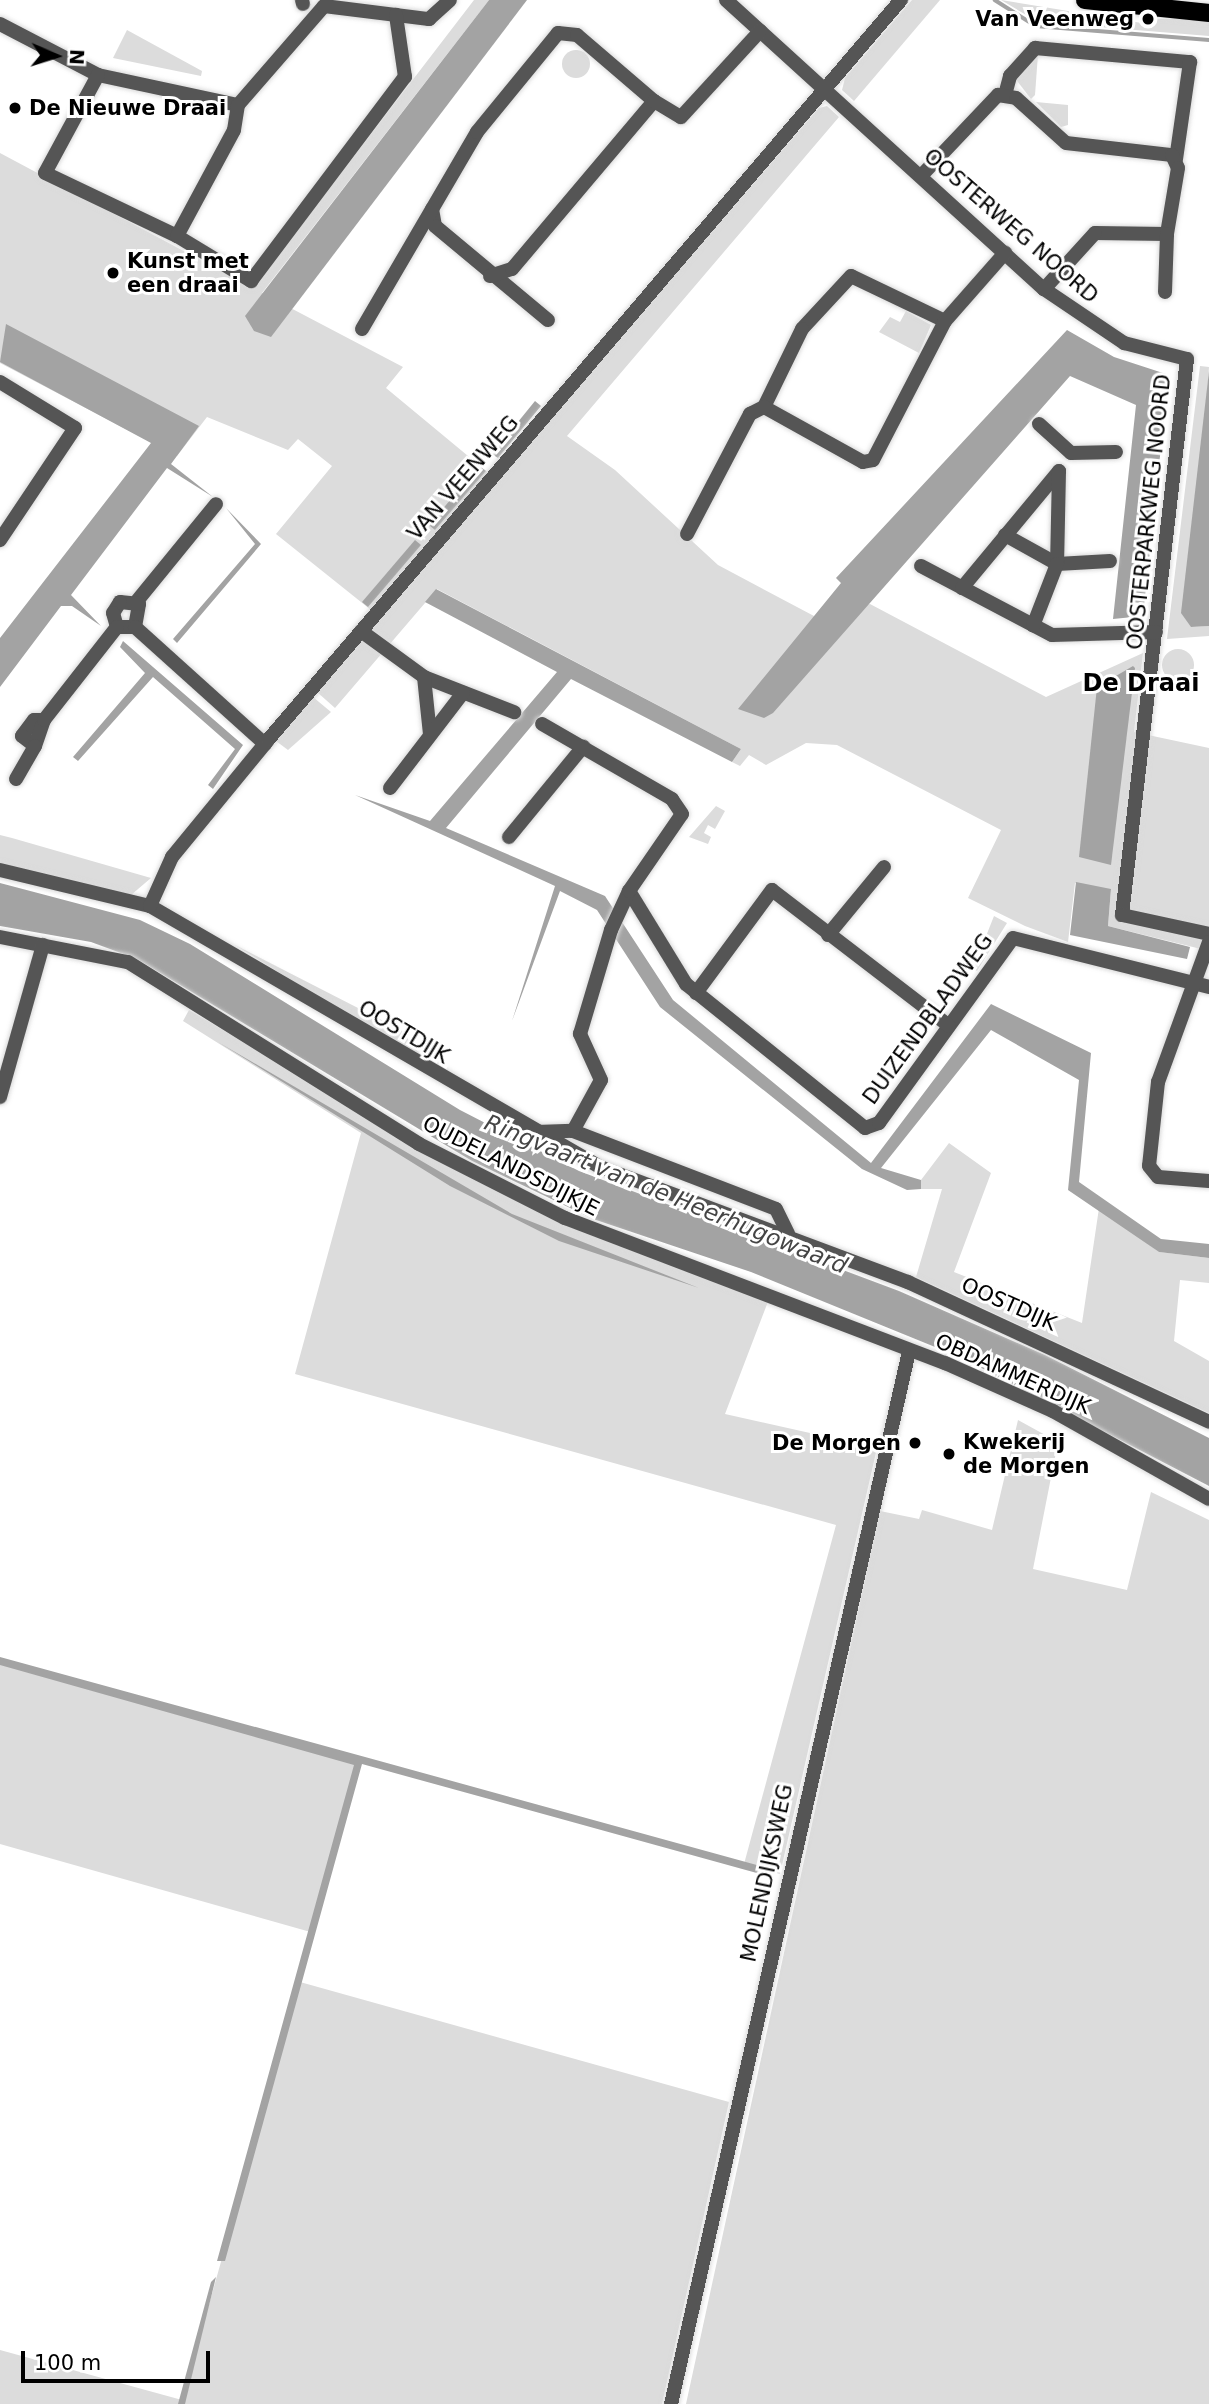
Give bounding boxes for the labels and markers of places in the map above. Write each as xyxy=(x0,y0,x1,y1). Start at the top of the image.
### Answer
place label: Van Veenweg xyxy=(975,6,1134,32)
marker: Van Veenweg xyxy=(1140,11,1156,27)
place label: De Nieuwe Draai xyxy=(29,95,226,121)
marker: De Nieuwe Draai xyxy=(7,100,23,116)
place label: Kunst met een draai xyxy=(127,248,249,298)
marker: Kunst met een draai xyxy=(105,265,121,281)
place label: Kwekerij de Morgen xyxy=(963,1429,1089,1479)
place label: De Morgen xyxy=(772,1430,901,1456)
marker: De Morgen xyxy=(907,1435,923,1451)
marker: Kwekerij de Morgen xyxy=(941,1446,957,1462)

